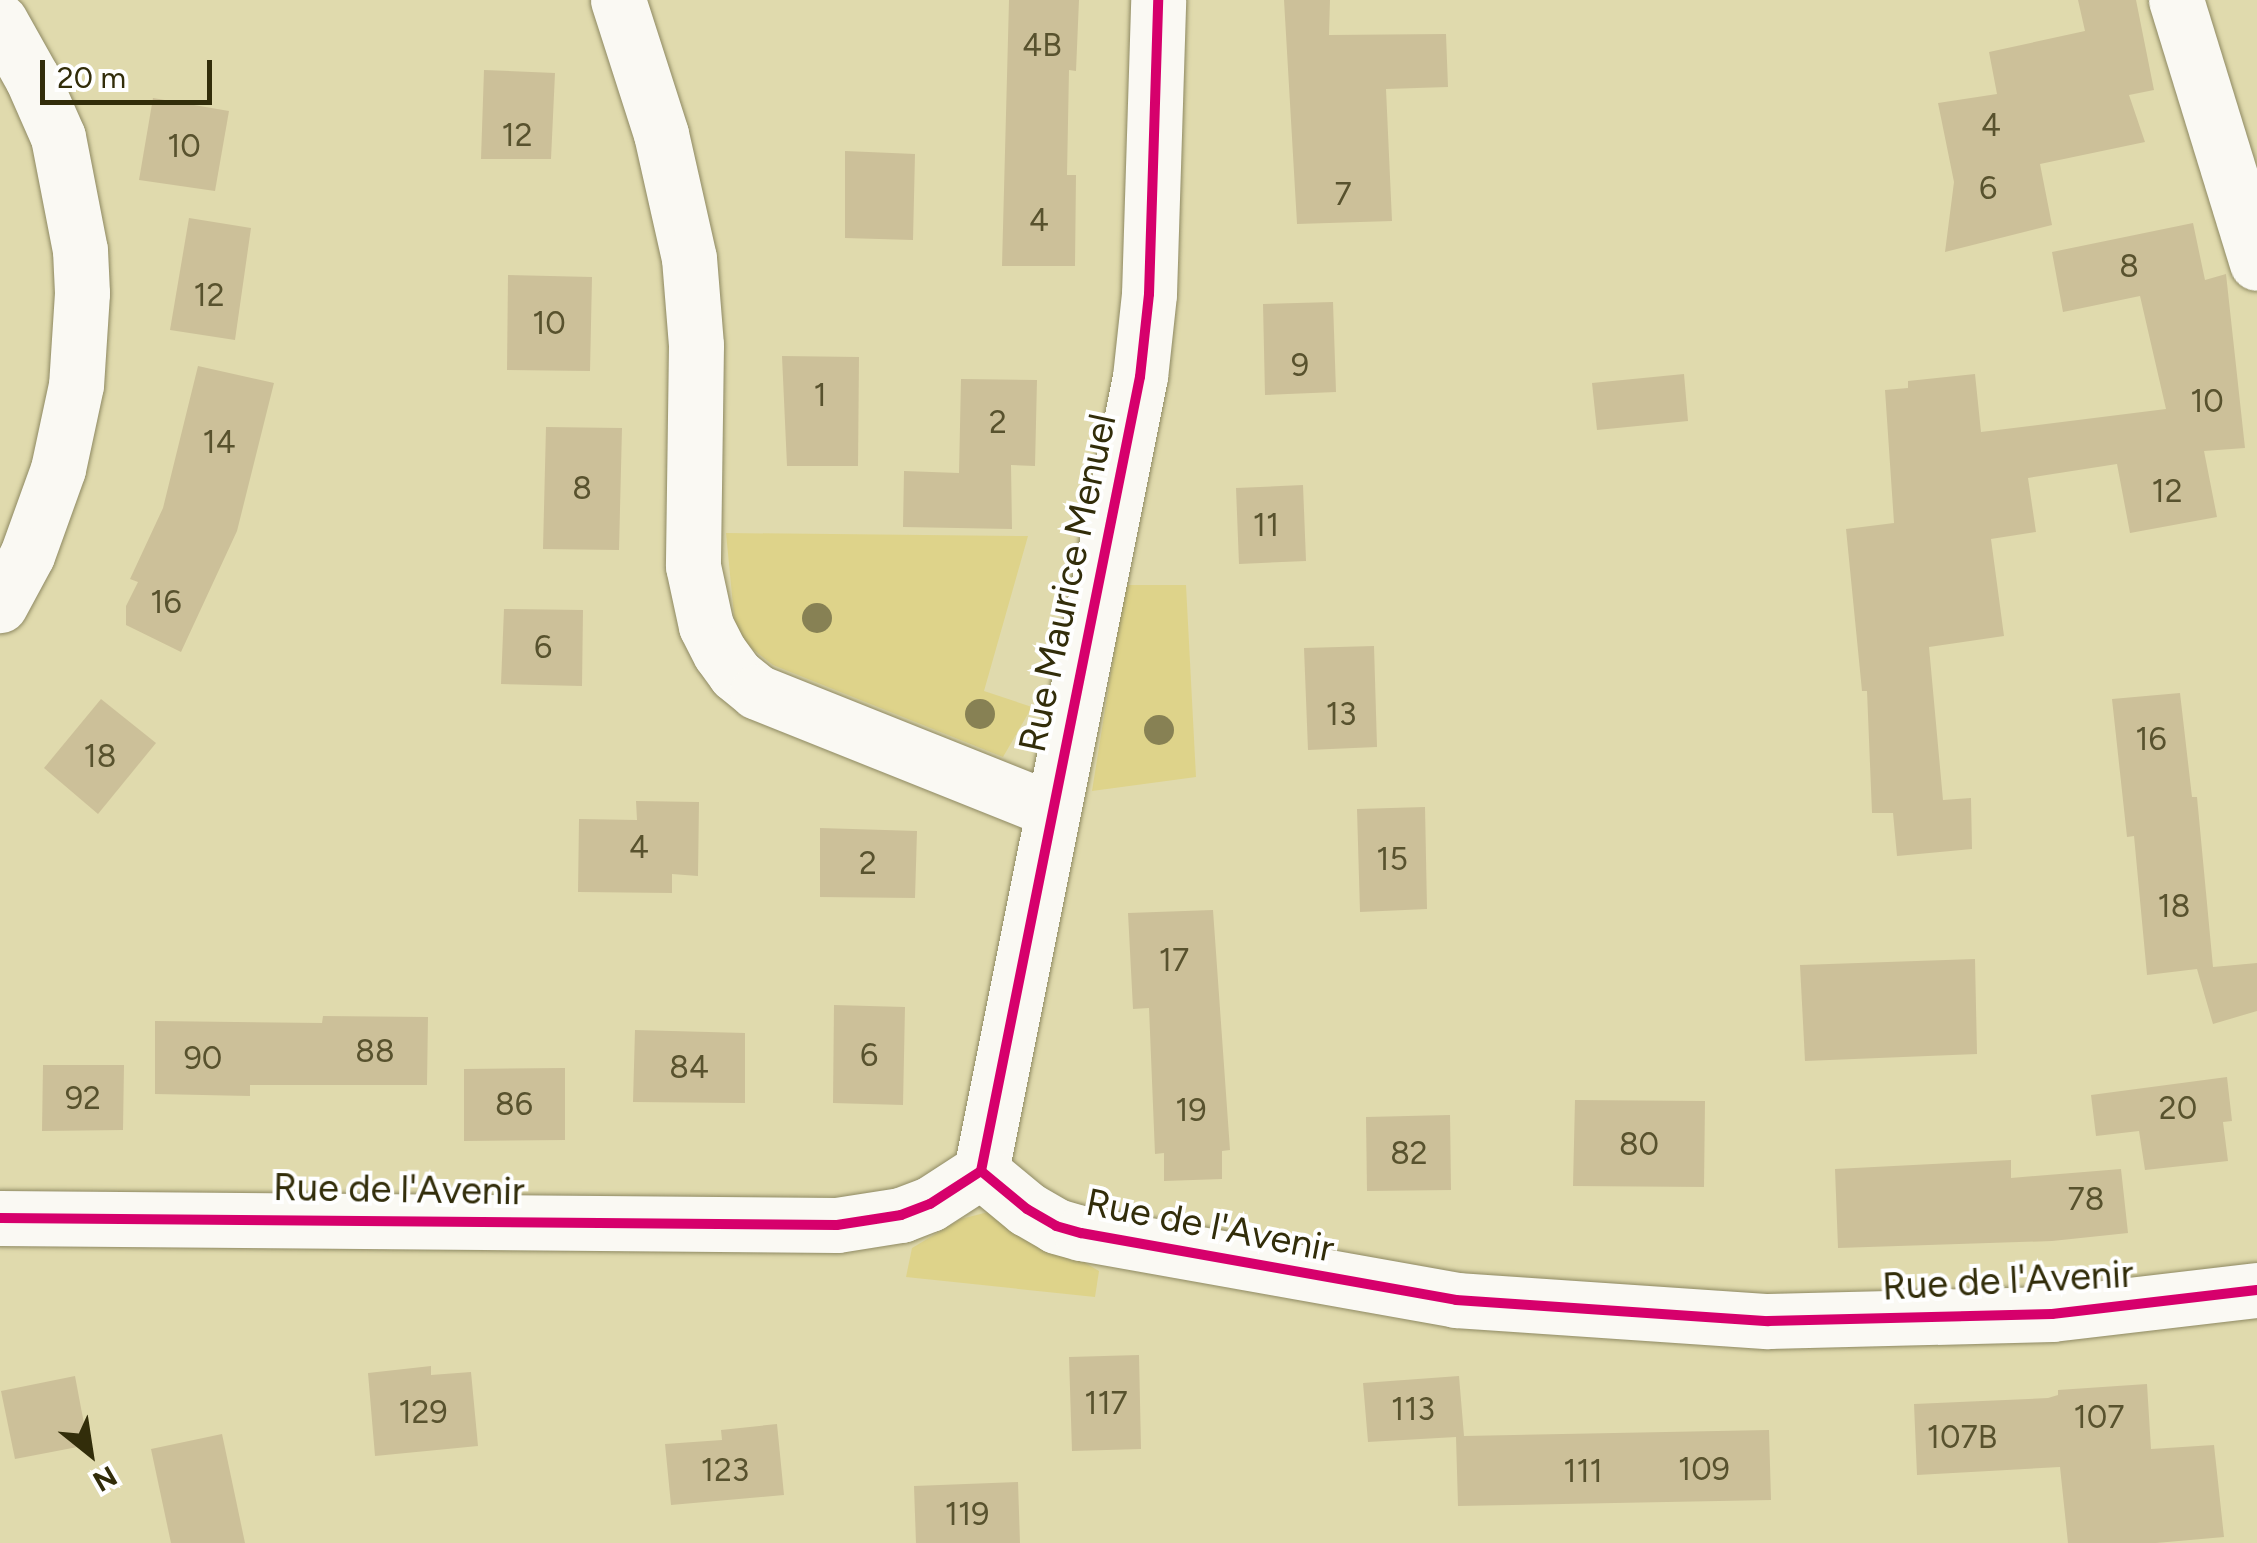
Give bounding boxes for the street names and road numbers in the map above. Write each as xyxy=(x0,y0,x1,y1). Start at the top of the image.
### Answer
street label: Rue Maurice Menuel xyxy=(1010,410,1126,756)
street label: Rue de l'Avenir xyxy=(273,1165,525,1215)
street label: Rue de l'Avenir xyxy=(1082,1180,1338,1272)
street label: Rue de l'Avenir xyxy=(1881,1252,2135,1310)

